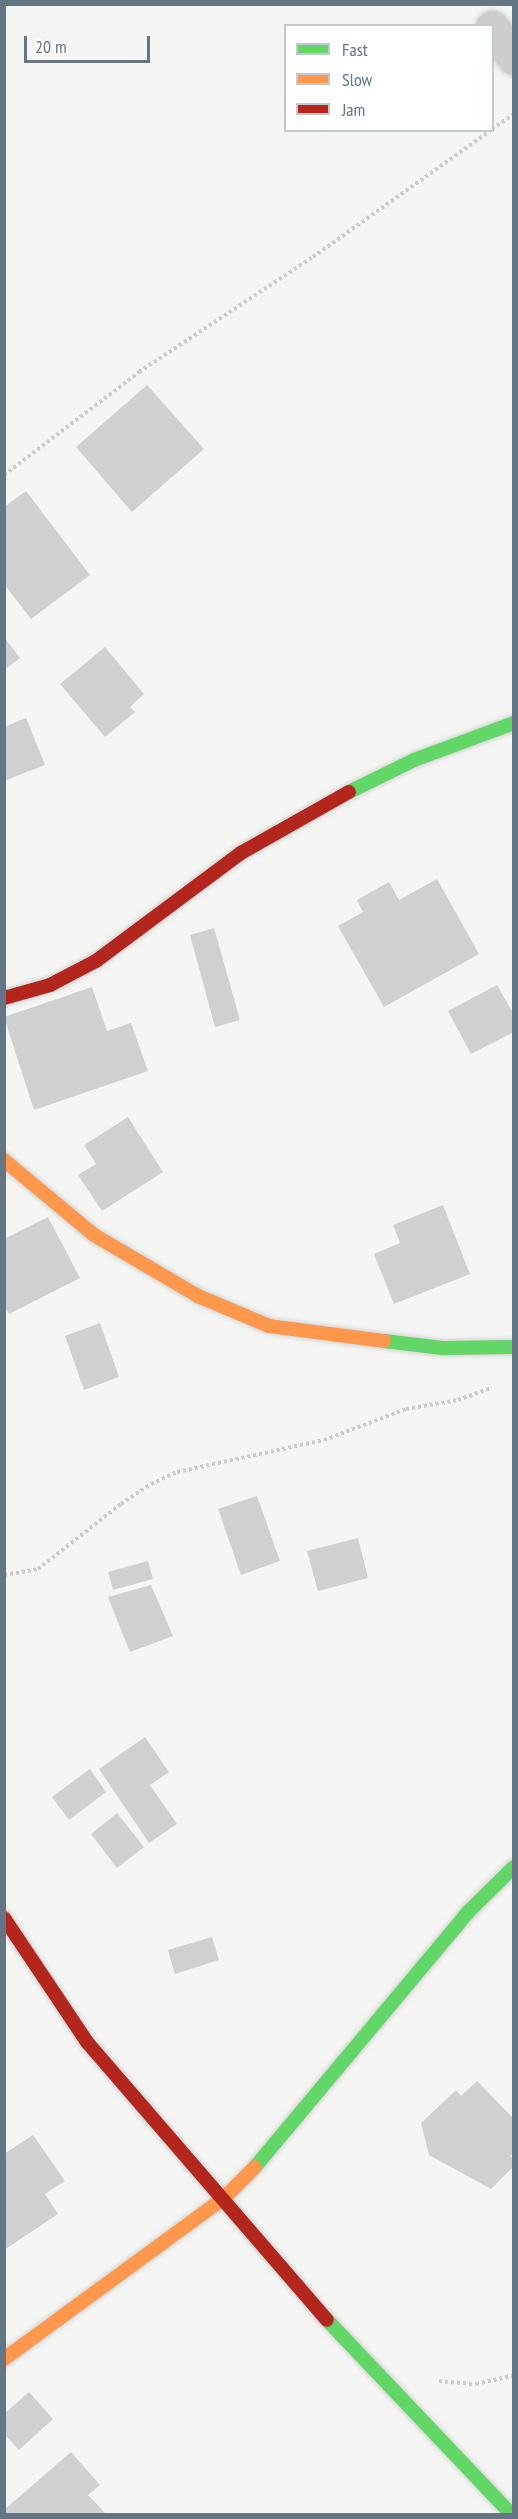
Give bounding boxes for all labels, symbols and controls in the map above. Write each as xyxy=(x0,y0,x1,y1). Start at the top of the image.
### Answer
scale bar xyxy=(27,24,153,62)
legend xyxy=(284,24,494,132)
text: 20 m xyxy=(35,35,67,58)
text: Fast xyxy=(342,38,368,61)
text: Slow xyxy=(342,68,372,91)
text: Jam xyxy=(342,98,365,121)

